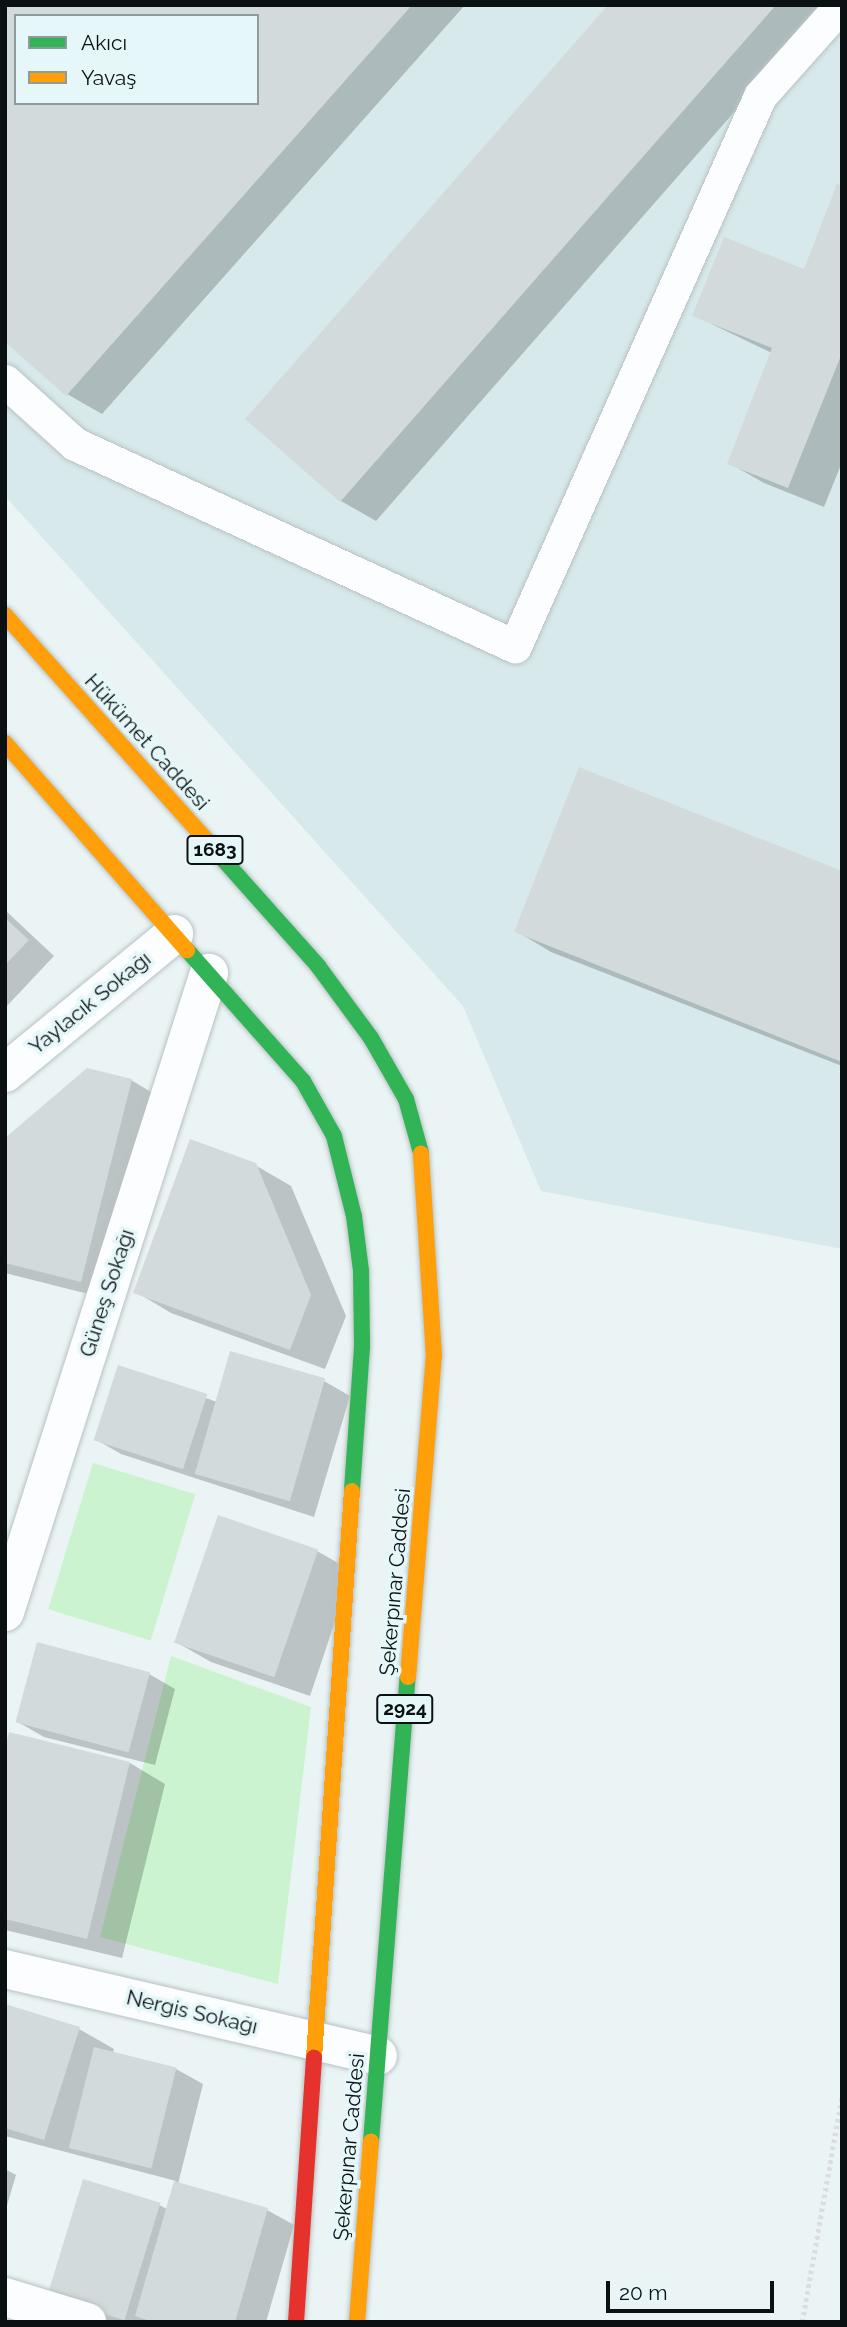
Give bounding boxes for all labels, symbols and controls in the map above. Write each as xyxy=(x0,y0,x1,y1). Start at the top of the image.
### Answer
legend xyxy=(14,14,259,105)
text: Akıcı xyxy=(81,30,127,55)
text: Yavaş xyxy=(81,65,136,90)
street label: Hükümet Caddesi xyxy=(79,669,215,815)
road number: 1683 xyxy=(185,834,245,866)
street label: Yaylacık Sokağı xyxy=(24,946,156,1060)
street label: Güneş Sokağı xyxy=(74,1226,140,1360)
street label: Şekerpınar Caddesi xyxy=(374,1487,416,1677)
road number: 2924 xyxy=(375,1694,435,1724)
street label: Nergis Sokağı xyxy=(124,1985,260,2039)
street label: Şekerpınar Caddesi xyxy=(328,2052,370,2242)
scale bar xyxy=(609,2268,777,2312)
text: 20 m xyxy=(619,2280,667,2305)

